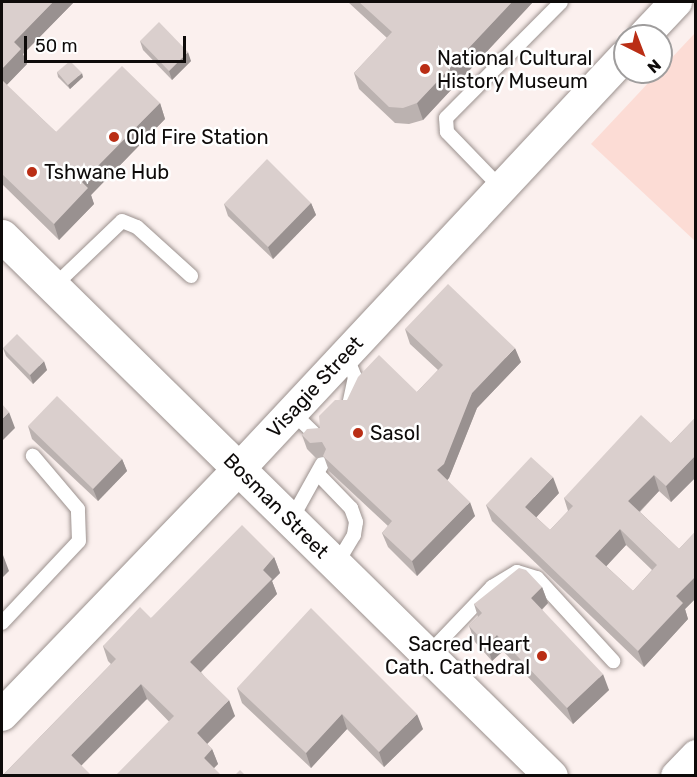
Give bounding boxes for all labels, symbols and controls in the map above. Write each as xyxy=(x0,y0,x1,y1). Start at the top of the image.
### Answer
scale bar xyxy=(27,24,189,62)
north arrow xyxy=(613,24,673,84)
text: 50 m xyxy=(35,35,78,57)
place label: National Cultural History Museum xyxy=(437,46,592,93)
text: N xyxy=(643,55,665,77)
marker: National Cultural History Museum xyxy=(418,62,432,76)
place label: Old Fire Station xyxy=(126,125,269,149)
marker: Old Fire Station xyxy=(107,130,121,144)
place label: Tshwane Hub xyxy=(44,160,169,184)
marker: Tshwane Hub xyxy=(25,165,39,179)
street label: Visagie Street xyxy=(262,331,368,443)
place label: Sasol xyxy=(370,421,420,445)
marker: Sasol xyxy=(351,426,365,440)
street label: Bosman Street xyxy=(218,448,334,564)
place label: Sacred Heart Cath. Cathedral xyxy=(385,632,530,679)
marker: Sacred Heart Cath. Cathedral xyxy=(535,649,549,663)

